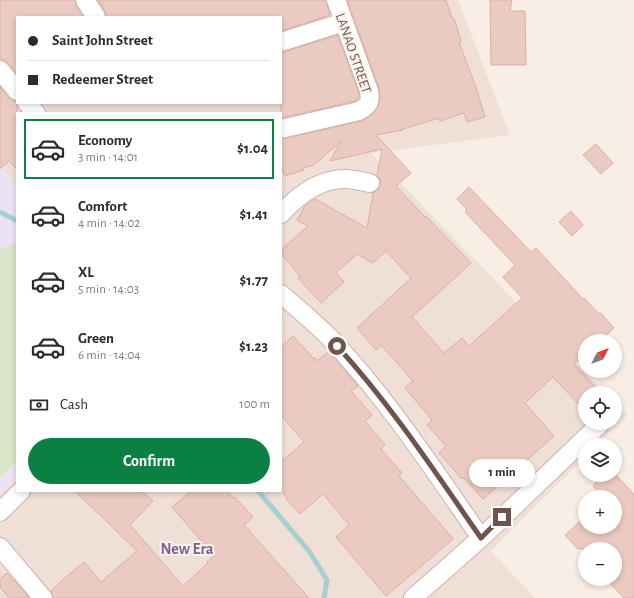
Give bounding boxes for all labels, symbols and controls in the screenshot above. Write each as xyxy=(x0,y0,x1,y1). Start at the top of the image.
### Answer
street label: LANAO STREET xyxy=(333,11,373,95)
text: Saint John Street xyxy=(52,33,153,48)
text: Redeemer Street xyxy=(52,72,153,87)
icon: car xyxy=(30,131,66,167)
text: Economy xyxy=(78,133,132,148)
text: $1.04 xyxy=(237,141,268,156)
text: 3 min · 14:01 xyxy=(78,151,138,164)
icon: car xyxy=(30,197,66,233)
text: Comfort xyxy=(78,199,127,214)
text: $1.41 xyxy=(239,207,268,222)
text: 4 min · 14:02 xyxy=(78,217,140,230)
icon: car xyxy=(30,263,66,299)
text: XL xyxy=(78,265,94,280)
text: $1.77 xyxy=(239,273,268,288)
text: 5 min · 14:03 xyxy=(78,283,139,296)
icon: car xyxy=(30,329,66,365)
text: Green xyxy=(78,331,114,346)
north arrow xyxy=(578,334,622,378)
map controls xyxy=(578,334,622,586)
route start xyxy=(328,337,346,355)
text: $1.23 xyxy=(239,339,268,354)
text: 6 min · 14:04 xyxy=(78,349,141,362)
button: locate xyxy=(578,386,622,430)
icon: cash xyxy=(28,394,50,416)
text: Cash xyxy=(60,397,88,412)
text: 100 m xyxy=(239,398,270,411)
button: Confirm xyxy=(28,438,270,484)
button: layers xyxy=(578,438,622,482)
callout: 1 min xyxy=(469,459,535,487)
text: 1 min xyxy=(488,466,516,479)
button: + xyxy=(578,490,622,534)
route end xyxy=(493,508,511,526)
district label: New Era xyxy=(160,541,214,557)
button: − xyxy=(578,542,622,586)

